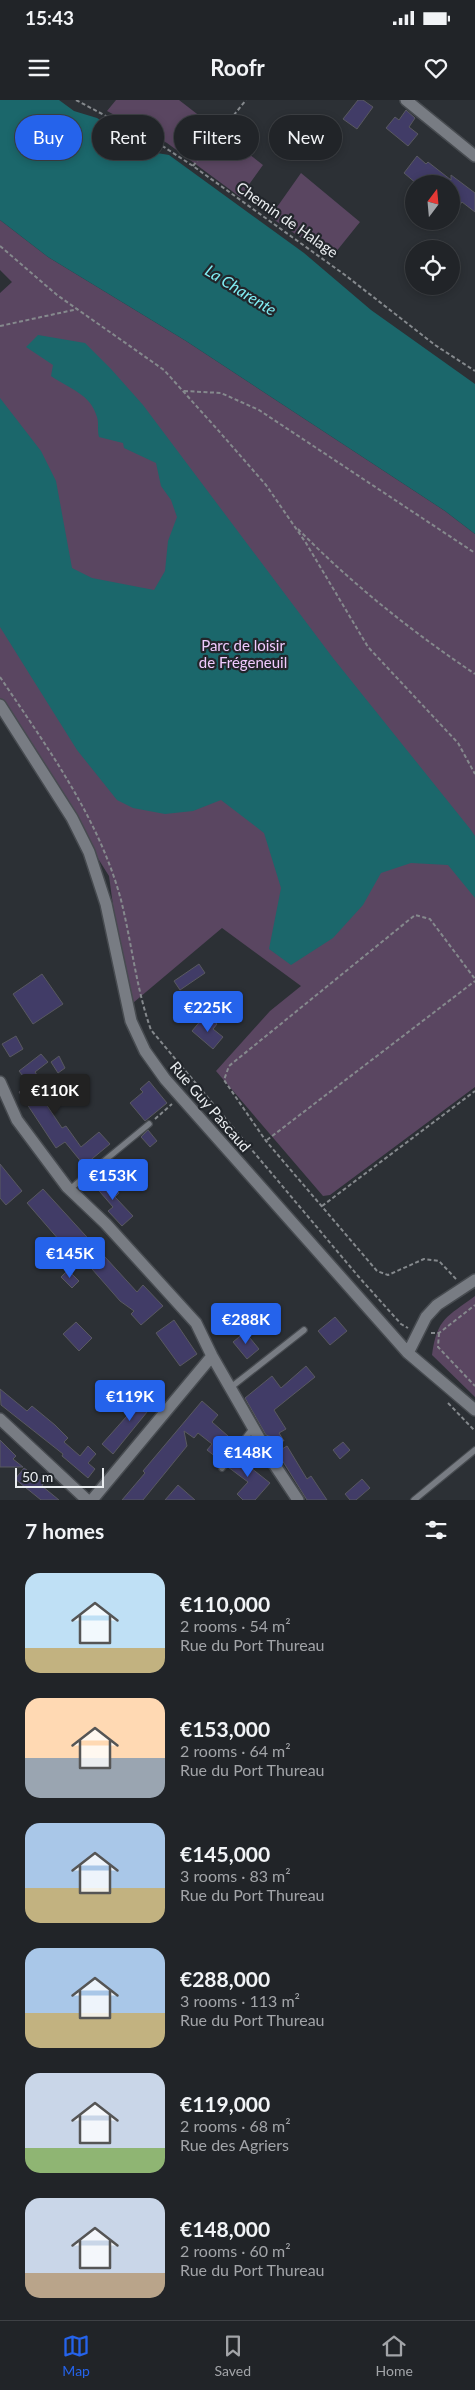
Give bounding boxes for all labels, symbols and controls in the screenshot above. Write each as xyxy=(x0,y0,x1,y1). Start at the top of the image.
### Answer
text: 15:43 xyxy=(25,6,74,29)
icon: menu xyxy=(25,54,53,82)
text: Roofr xyxy=(210,54,265,81)
icon: heart xyxy=(422,54,450,82)
chip: Buy xyxy=(15,115,82,160)
chip: Rent xyxy=(92,115,164,160)
chip: Filters xyxy=(174,115,259,160)
chip: New xyxy=(269,115,342,160)
north arrow xyxy=(405,175,460,230)
map controls xyxy=(405,175,460,295)
street label: Chemin de Halage xyxy=(233,177,342,261)
button: locate xyxy=(405,240,460,295)
water label: La Charente xyxy=(202,260,281,319)
park label: Parc de loisir de Frégeneuil xyxy=(199,636,287,671)
pin: €225K xyxy=(173,990,243,1033)
text: €225K xyxy=(184,997,232,1016)
street label: Rue Guy Pascaud xyxy=(167,1058,255,1155)
pin: €110K xyxy=(20,1074,90,1116)
text: €110K xyxy=(31,1080,79,1099)
pin: €153K xyxy=(78,1158,148,1201)
text: €153K xyxy=(89,1165,137,1184)
pin: €145K xyxy=(35,1236,105,1279)
text: €145K xyxy=(46,1243,94,1262)
pin: €288K xyxy=(211,1302,281,1345)
text: €288K xyxy=(222,1309,270,1328)
pin: €119K xyxy=(95,1380,165,1422)
text: €119K xyxy=(106,1386,154,1405)
pin: €148K xyxy=(213,1436,283,1478)
text: €148K xyxy=(224,1442,272,1461)
scale bar xyxy=(15,1465,104,1488)
text: 50 m xyxy=(22,1468,53,1485)
icon: filters xyxy=(422,1516,450,1544)
text: 7 homes xyxy=(25,1518,104,1543)
text: €110,000 xyxy=(180,1591,270,1616)
icon: home xyxy=(65,1593,125,1653)
text: 2 rooms · 54 m² xyxy=(180,1616,291,1635)
text: Rue du Port Thureau xyxy=(180,1635,325,1654)
text: €153,000 xyxy=(180,1716,270,1741)
icon: home xyxy=(65,1718,125,1778)
text: 2 rooms · 64 m² xyxy=(180,1741,291,1760)
text: Rue du Port Thureau xyxy=(180,1760,325,1779)
text: €145,000 xyxy=(180,1841,270,1866)
icon: home xyxy=(65,1843,125,1903)
text: 3 rooms · 83 m² xyxy=(180,1866,291,1885)
text: Rue du Port Thureau xyxy=(180,1885,325,1904)
text: €288,000 xyxy=(180,1966,270,1991)
icon: home xyxy=(65,1968,125,2028)
text: 3 rooms · 113 m² xyxy=(180,1991,300,2010)
text: Rue du Port Thureau xyxy=(180,2010,325,2029)
text: €119,000 xyxy=(180,2091,270,2116)
icon: home xyxy=(65,2093,125,2153)
text: 2 rooms · 68 m² xyxy=(180,2116,291,2135)
text: Rue des Agriers xyxy=(180,2135,289,2154)
text: €148,000 xyxy=(180,2216,270,2241)
icon: home xyxy=(65,2218,125,2278)
text: 2 rooms · 60 m² xyxy=(180,2241,291,2260)
text: Rue du Port Thureau xyxy=(180,2260,325,2279)
tab: Map xyxy=(62,2332,90,2379)
tab: Saved xyxy=(215,2332,251,2379)
tab: Home xyxy=(375,2332,413,2379)

